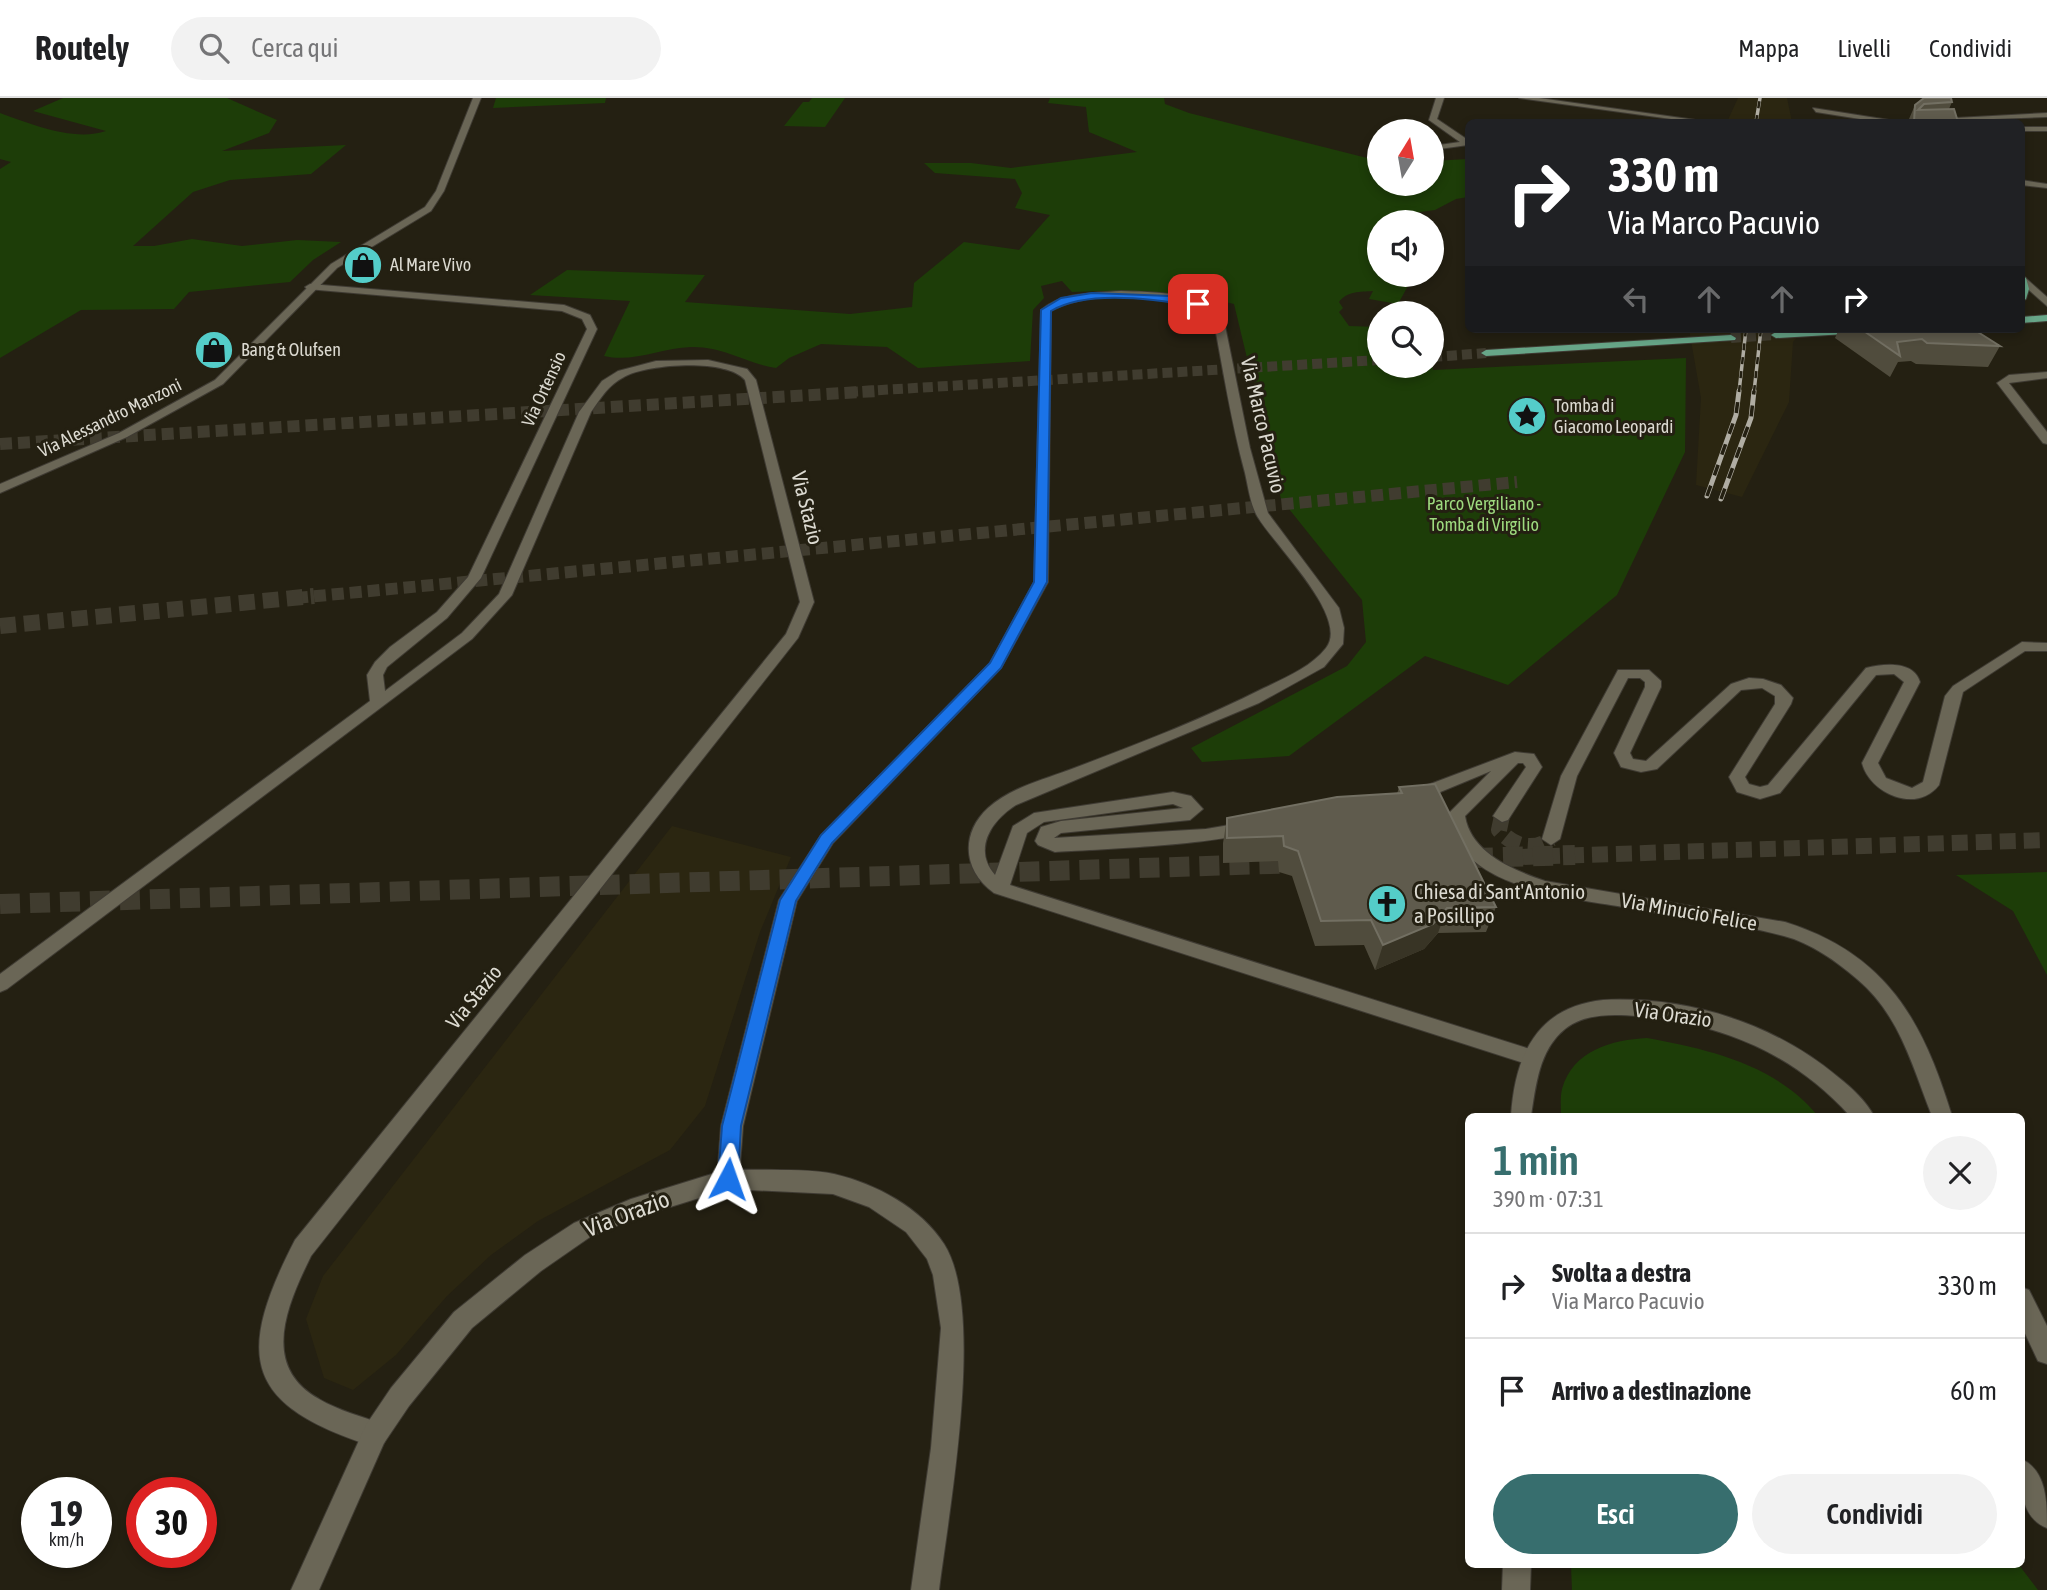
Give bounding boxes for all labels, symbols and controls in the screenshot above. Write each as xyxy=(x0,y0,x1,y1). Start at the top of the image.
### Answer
search box xyxy=(171,17,661,80)
text: Routely xyxy=(35,29,129,67)
icon: search xyxy=(195,29,233,67)
text: Cerca qui xyxy=(251,33,338,63)
text: Mappa xyxy=(1738,35,1799,62)
text: Livelli xyxy=(1837,35,1891,62)
text: Condividi xyxy=(1929,35,2012,62)
north arrow xyxy=(1367,119,1444,196)
map controls xyxy=(1367,119,1444,378)
text: 330 m xyxy=(1608,146,1719,202)
icon: right xyxy=(1493,147,1584,238)
text: Via Marco Pacuvio xyxy=(1608,204,1820,241)
button: sound xyxy=(1367,210,1444,287)
shop icon: Al Mare Vivo xyxy=(342,244,384,286)
place label: Al Mare Vivo xyxy=(390,254,471,275)
pin xyxy=(1168,274,1228,334)
icon: left xyxy=(1617,280,1655,318)
icon: ahead xyxy=(1690,280,1728,318)
icon: ahead xyxy=(1763,280,1801,318)
icon: right xyxy=(1836,280,1874,318)
icon: arrive xyxy=(1179,285,1217,323)
button: search xyxy=(1367,301,1444,378)
shop icon: Bang & Olufsen xyxy=(193,329,235,371)
place label: Bang & Olufsen xyxy=(241,339,341,360)
street label: Via Ortensio xyxy=(517,348,570,430)
street label: Via Marco Pacuvio xyxy=(1237,354,1291,495)
street label: Via Alessandro Manzoni xyxy=(35,374,185,461)
place icon: Tomba di Giacomo Leopardi xyxy=(1506,395,1548,437)
place label: Tomba di Giacomo Leopardi xyxy=(1554,395,1673,437)
street label: Via Stazio xyxy=(787,469,829,547)
park label: Parco Vergiliano - Tomba di Virgilio xyxy=(1427,493,1542,535)
place label: Chiesa di Sant'Antonio a Posillipo xyxy=(1414,879,1585,927)
church icon: Chiesa di Sant'Antonio a Posillipo xyxy=(1366,883,1408,925)
street label: Via Minucio Felice xyxy=(1619,887,1759,935)
street label: Via Stazio xyxy=(440,960,506,1033)
street label: Via Orazio xyxy=(1633,997,1713,1031)
text: 1 min xyxy=(1493,1136,1579,1184)
button: close xyxy=(1923,1136,1997,1210)
position arrow xyxy=(691,1142,765,1216)
street label: Via Orazio xyxy=(580,1185,673,1242)
text: 390 m · 07:31 xyxy=(1493,1186,1604,1212)
text: Svolta a destra xyxy=(1552,1258,1691,1288)
icon: right xyxy=(1493,1267,1531,1305)
text: 330 m xyxy=(1938,1271,1997,1301)
text: Via Marco Pacuvio xyxy=(1552,1288,1704,1314)
icon: arrive xyxy=(1493,1372,1531,1410)
text: Arrivo a destinazione xyxy=(1552,1376,1751,1406)
text: 60 m xyxy=(1950,1376,1997,1406)
button: Esci xyxy=(1493,1474,1738,1554)
button: Condividi xyxy=(1752,1474,1997,1554)
speed limit sign: 30 xyxy=(126,1477,217,1568)
text: 19 xyxy=(50,1493,83,1533)
text: km/h xyxy=(49,1529,84,1550)

